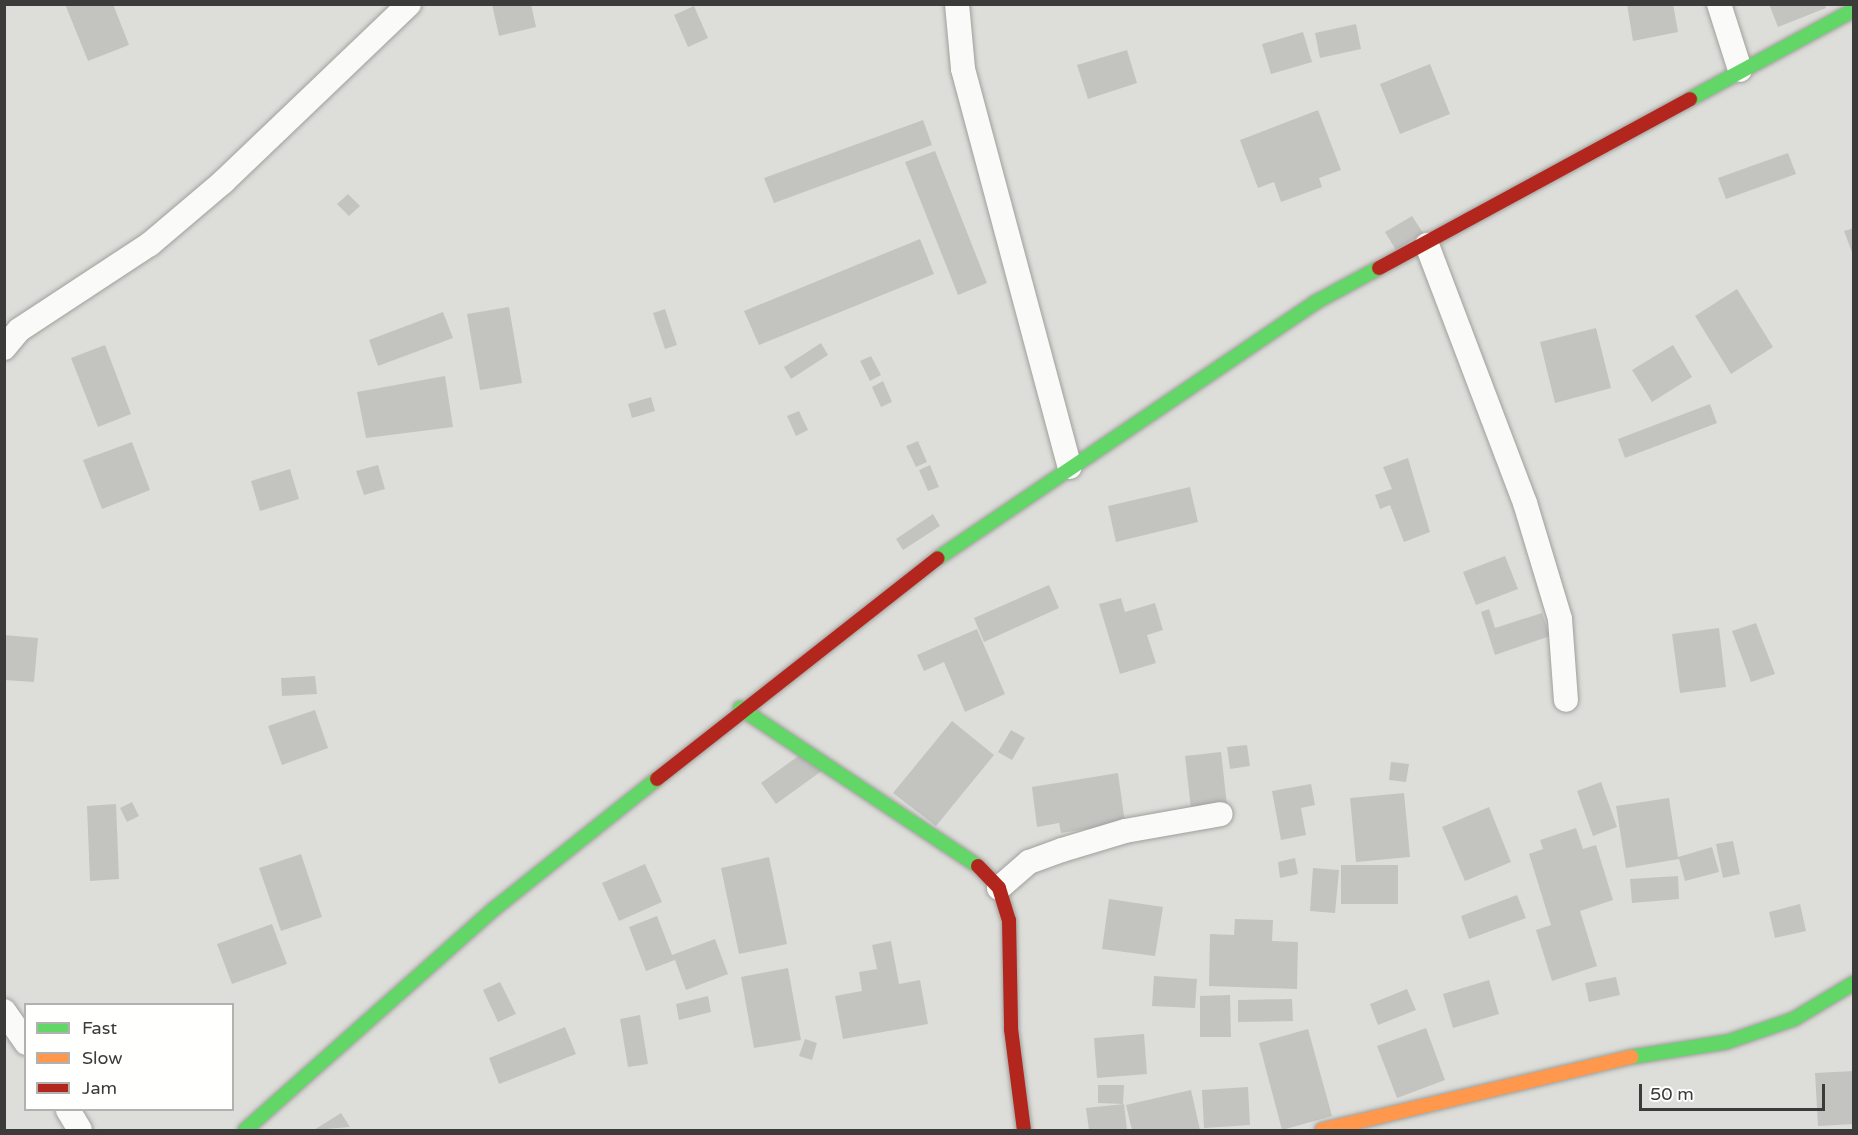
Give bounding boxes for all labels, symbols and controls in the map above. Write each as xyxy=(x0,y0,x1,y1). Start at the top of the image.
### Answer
legend xyxy=(24,1003,234,1111)
text: Fast xyxy=(82,1017,117,1039)
text: Slow xyxy=(82,1047,123,1069)
scale bar xyxy=(1642,1072,1828,1110)
text: Jam xyxy=(82,1077,117,1099)
text: 50 m xyxy=(1650,1083,1694,1105)

